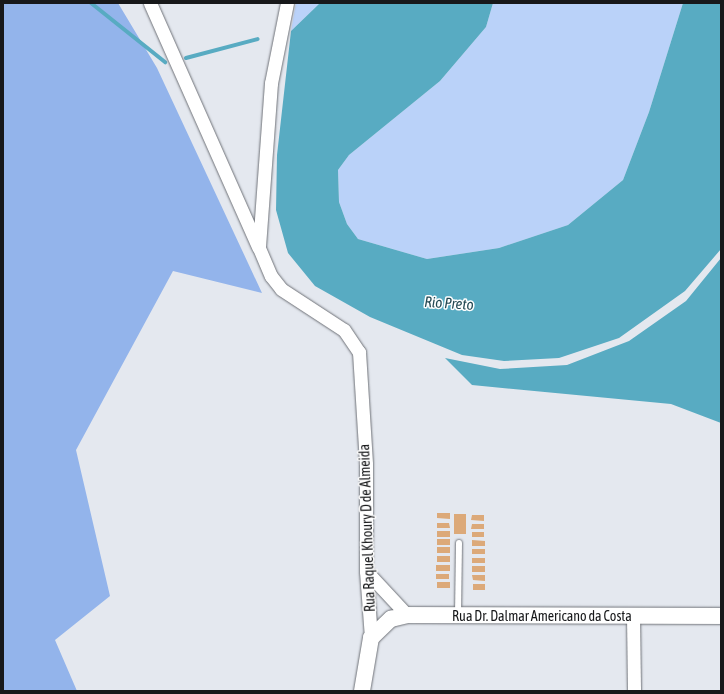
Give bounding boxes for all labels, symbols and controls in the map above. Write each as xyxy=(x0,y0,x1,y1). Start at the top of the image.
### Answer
water label: Rio Preto xyxy=(424,292,474,314)
street label: Rua Raquel Khoury D de Almeida xyxy=(356,444,378,612)
street label: Rua Dr. Dalmar Americano da Costa xyxy=(452,608,632,624)

